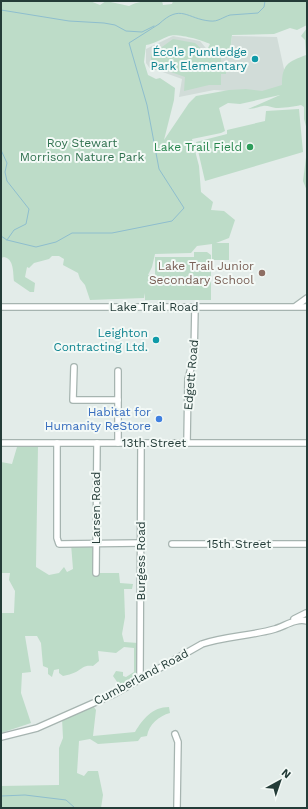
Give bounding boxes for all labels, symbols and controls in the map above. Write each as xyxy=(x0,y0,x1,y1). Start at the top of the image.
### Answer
place label: École Puntledge Park Elementary xyxy=(150,45,248,73)
marker: École Puntledge Park Elementary xyxy=(250,54,260,64)
park label: Roy Stewart Morrison Nature Park xyxy=(20,136,145,164)
place label: Lake Trail Field xyxy=(154,140,242,154)
marker: Lake Trail Field xyxy=(245,142,255,152)
place label: Lake Trail Junior Secondary School xyxy=(149,259,254,287)
marker: Lake Trail Junior Secondary School xyxy=(257,268,267,278)
street label: Lake Trail Road xyxy=(109,300,199,314)
place label: Leighton Contracting Ltd. xyxy=(53,326,148,354)
marker: Leighton Contracting Ltd. xyxy=(151,335,161,345)
street label: Edgett Road xyxy=(181,339,201,411)
place label: Habitat for Humanity ReStore xyxy=(45,405,151,433)
marker: Habitat for Humanity ReStore xyxy=(154,414,164,424)
street label: 13th Street xyxy=(122,436,186,450)
street label: Larsen Road xyxy=(89,472,103,544)
street label: Burgess Road xyxy=(134,521,148,601)
street label: 15th Street xyxy=(207,537,271,551)
street label: Cumberland Road xyxy=(91,646,191,708)
north arrow xyxy=(260,761,300,801)
text: N xyxy=(279,766,293,781)

